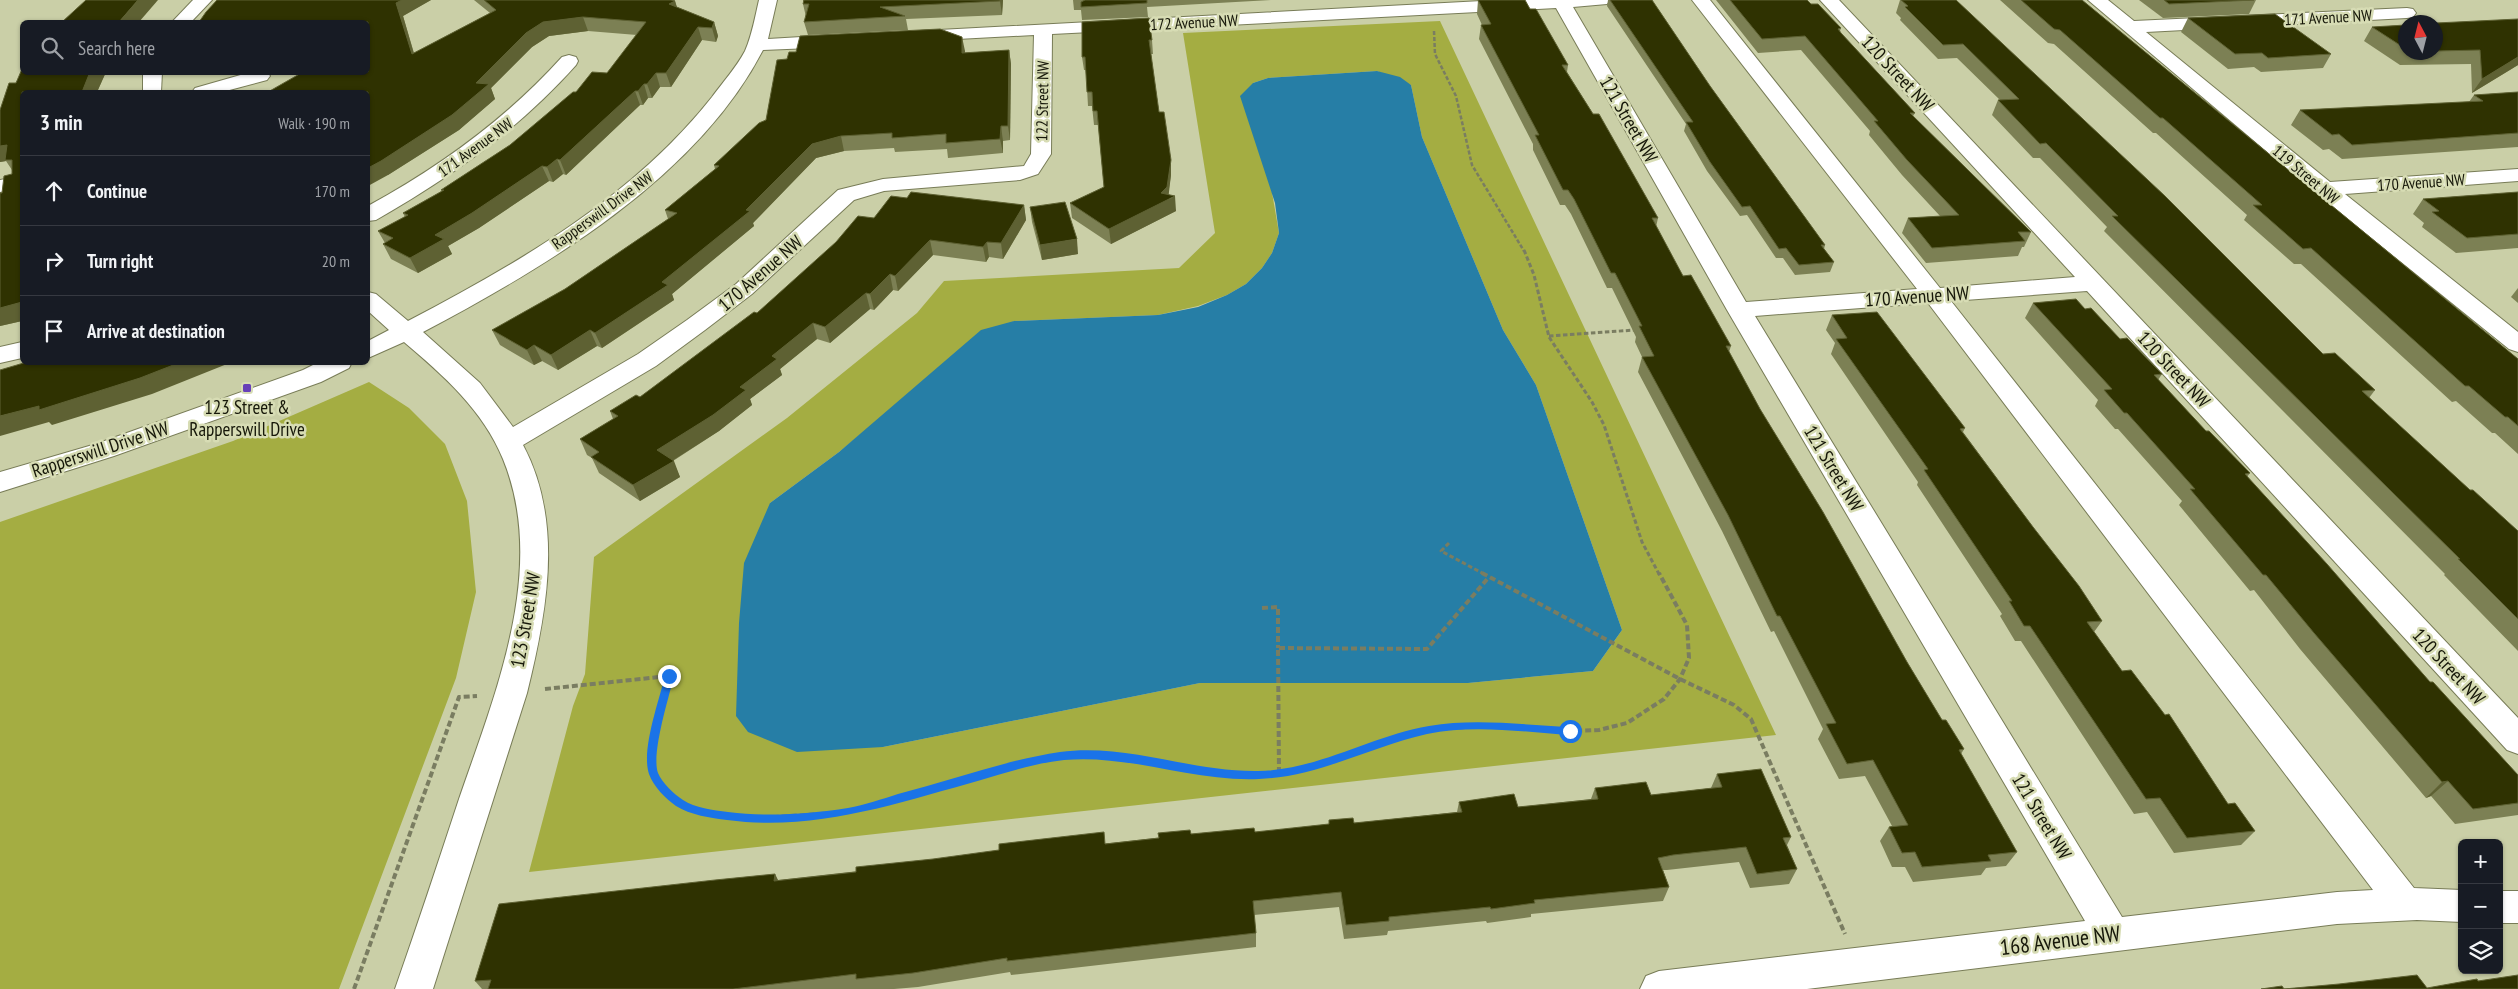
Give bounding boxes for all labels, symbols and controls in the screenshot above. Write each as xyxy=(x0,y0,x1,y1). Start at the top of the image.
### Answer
street label: 171 Avenue NW xyxy=(2284,5,2373,29)
street label: 172 Avenue NW xyxy=(1150,10,1239,34)
north arrow xyxy=(2398,15,2443,60)
search box xyxy=(20,20,370,75)
street label: 120 Street NW xyxy=(1856,30,1940,116)
icon: search xyxy=(38,34,66,62)
text: Search here xyxy=(78,36,155,60)
street label: 122 Street NW xyxy=(1031,60,1053,142)
street label: 121 Street NW xyxy=(1595,71,1664,167)
text: 3 min xyxy=(40,109,82,136)
text: Walk · 190 m xyxy=(278,113,350,133)
street label: 171 Avenue NW xyxy=(434,113,517,181)
street label: 119 Street NW xyxy=(2269,140,2344,208)
street label: Rapperswill Drive NW xyxy=(548,167,657,253)
street label: 170 Avenue NW xyxy=(2377,169,2466,195)
icon: ahead xyxy=(40,177,68,205)
text: Continue xyxy=(87,179,147,203)
text: 170 m xyxy=(315,181,350,201)
street label: 170 Avenue NW xyxy=(713,230,807,316)
icon: right xyxy=(40,247,68,275)
text: Turn right xyxy=(87,249,153,273)
text: 20 m xyxy=(322,251,350,271)
street label: 170 Avenue NW xyxy=(1864,280,1970,312)
icon: arrive xyxy=(40,317,68,345)
text: Arrive at destination xyxy=(87,319,225,343)
street label: 120 Street NW xyxy=(2132,326,2216,412)
marker: 123 Street & Rapperswill Drive xyxy=(241,382,253,394)
place label: 123 Street & Rapperswill Drive xyxy=(189,395,305,441)
street label: Rapperswill Drive NW xyxy=(29,416,172,482)
street label: 121 Street NW xyxy=(1799,421,1869,516)
street label: 123 Street NW xyxy=(505,570,545,669)
street label: 120 Street NW xyxy=(2407,623,2491,709)
route end xyxy=(658,665,681,688)
route start xyxy=(1559,720,1582,743)
street label: 121 Street NW xyxy=(2007,769,2077,864)
map controls xyxy=(2458,839,2503,974)
button: + xyxy=(2458,839,2503,884)
button: − xyxy=(2458,884,2503,929)
street label: 168 Avenue NW xyxy=(1998,919,2122,961)
button: layers xyxy=(2458,929,2503,974)

